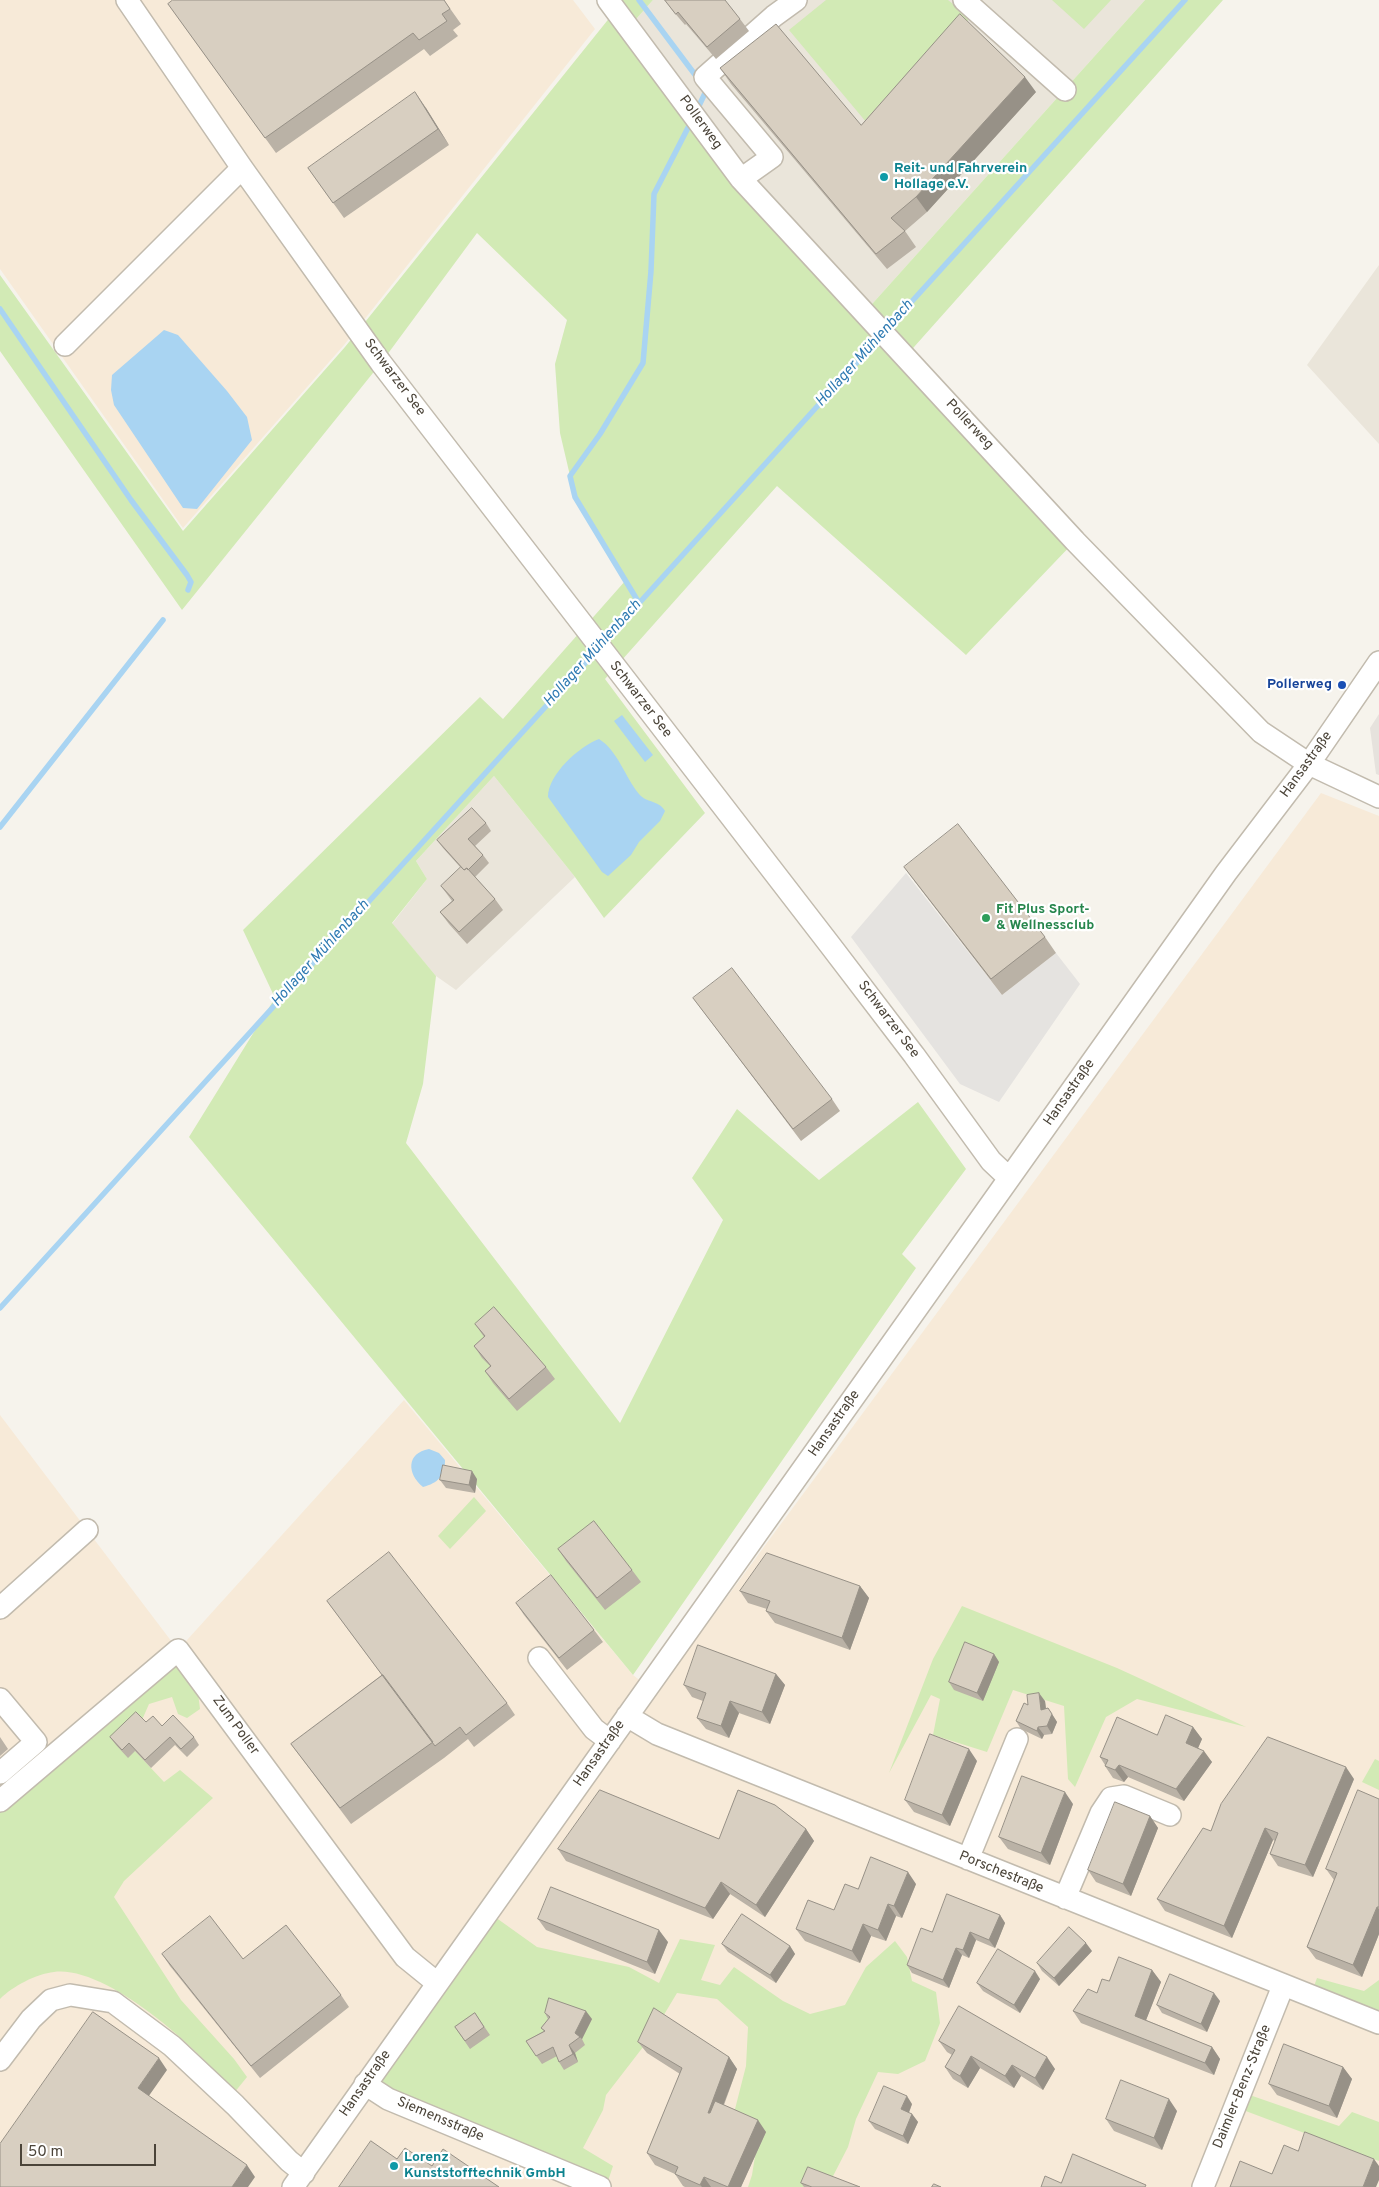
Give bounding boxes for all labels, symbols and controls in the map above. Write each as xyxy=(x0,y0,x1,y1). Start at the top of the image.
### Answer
street label: Pollerweg xyxy=(675,93,725,153)
place label: Reit- und Fahrverein Hollage e.V. xyxy=(894,161,1027,193)
marker: Reit- und Fahrverein Hollage e.V. xyxy=(878,171,890,183)
water label: Hollager Mühlenbach xyxy=(812,297,918,411)
street label: Schwarzer See xyxy=(359,336,429,420)
street label: Pollerweg xyxy=(941,396,997,454)
water label: Hollager Mühlenbach xyxy=(540,597,646,711)
street label: Schwarzer See xyxy=(605,658,675,742)
place label: Pollerweg xyxy=(1267,677,1332,693)
marker: Pollerweg xyxy=(1336,679,1348,691)
street label: Hansastraße xyxy=(1277,729,1337,801)
water label: Hollager Mühlenbach xyxy=(268,897,374,1011)
place label: Fit Plus Sport- & Wellnessclub xyxy=(996,902,1094,934)
marker: Fit Plus Sport- & Wellnessclub xyxy=(980,912,992,924)
street label: Schwarzer See xyxy=(853,978,923,1062)
street label: Hansastraße xyxy=(1041,1056,1099,1130)
street label: Hansastraße xyxy=(806,1387,864,1461)
street label: Zum Poller xyxy=(208,1693,262,1759)
street label: Hansastraße xyxy=(571,1717,629,1791)
street label: Porschestraße xyxy=(956,1848,1046,1898)
street label: Daimler-Benz-Straße xyxy=(1210,2023,1276,2151)
street label: Hansastraße xyxy=(337,2047,395,2121)
street label: Siemensstraße xyxy=(394,2094,486,2146)
scale bar xyxy=(22,2134,159,2166)
text: 50 m xyxy=(28,2143,63,2162)
place label: Lorenz Kunststofftechnik GmbH xyxy=(404,2150,566,2182)
marker: Lorenz Kunststofftechnik GmbH xyxy=(388,2160,400,2172)

